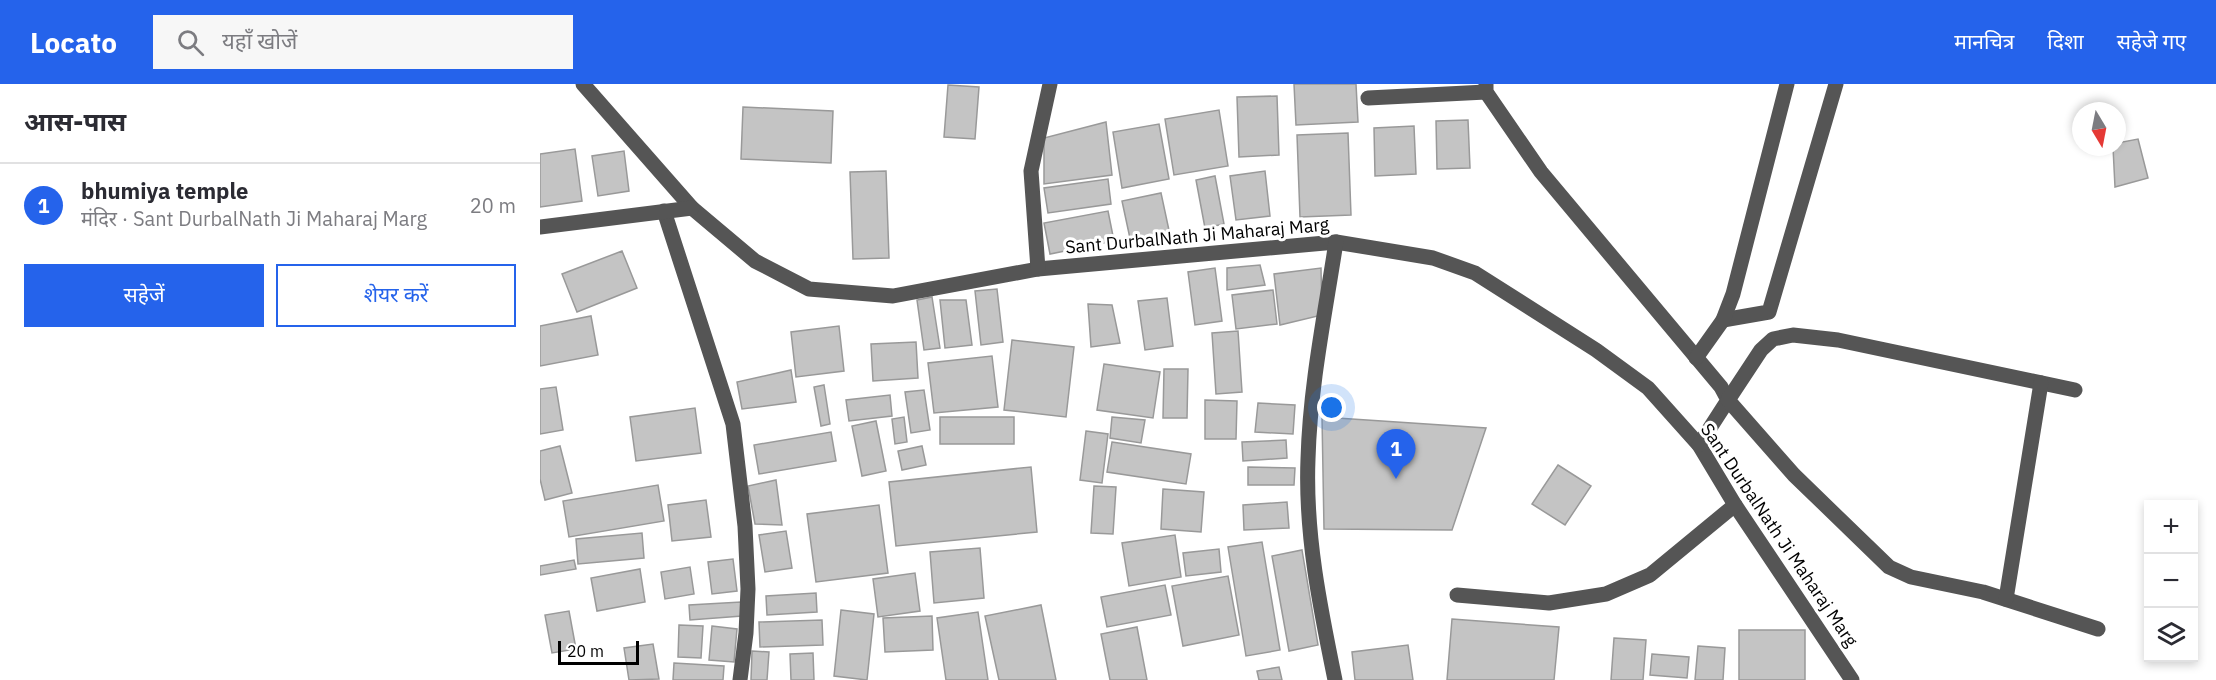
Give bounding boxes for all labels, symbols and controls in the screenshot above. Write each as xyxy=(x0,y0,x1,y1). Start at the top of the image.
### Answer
search box xyxy=(153,15,573,69)
text: Locato xyxy=(30,24,117,61)
icon: search xyxy=(174,26,207,59)
text: यहाँ खोजें xyxy=(222,26,297,55)
text: मानचित्र xyxy=(1954,27,2014,55)
text: दिशा xyxy=(2047,27,2084,55)
text: सहेजे गए xyxy=(2117,27,2186,55)
north arrow xyxy=(2072,102,2126,156)
text: आस-पास xyxy=(24,104,126,138)
text: bhumiya temple xyxy=(81,176,249,205)
text: 1 xyxy=(38,192,50,219)
text: 20 m xyxy=(470,192,516,219)
text: मंदिर · Sant DurbalNath Ji Maharaj Marg xyxy=(81,205,427,232)
street label: Sant DurbalNath Ji Maharaj Marg xyxy=(1064,212,1330,258)
button: सहेजें xyxy=(24,264,264,327)
button: शेयर करें xyxy=(276,264,516,327)
your location xyxy=(1317,393,1346,422)
street label: Sant DurbalNath Ji Maharaj Marg xyxy=(1696,419,1863,651)
pin: 1 xyxy=(1376,430,1416,479)
map controls xyxy=(2144,500,2198,662)
button: + xyxy=(2144,500,2198,554)
button: − xyxy=(2144,554,2198,608)
button: layers xyxy=(2144,608,2198,662)
scale bar xyxy=(558,638,639,666)
text: 20 m xyxy=(567,641,604,661)

